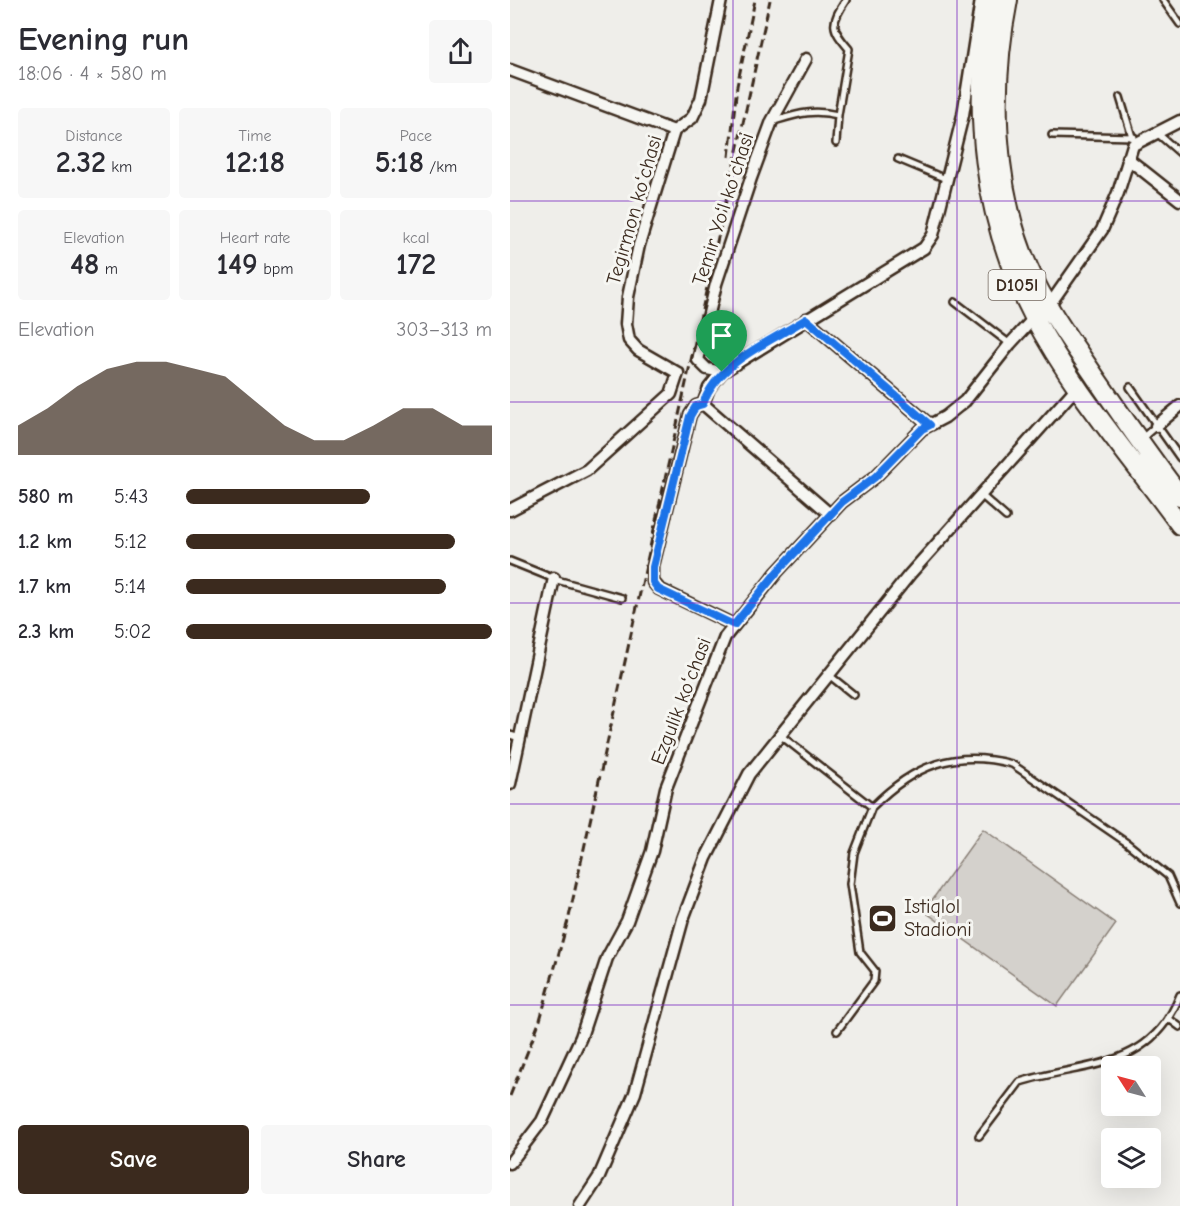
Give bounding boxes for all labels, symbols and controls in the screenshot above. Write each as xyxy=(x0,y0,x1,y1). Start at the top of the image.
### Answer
text: Evening run xyxy=(18,20,189,58)
button: share xyxy=(429,20,492,83)
text: 18:06 · 4 × 580 m xyxy=(18,62,167,85)
text: Distance xyxy=(65,127,123,145)
text: Time xyxy=(238,127,272,145)
text: Pace xyxy=(400,127,432,145)
street label: Temir Yoʻl koʻchasi xyxy=(687,130,759,288)
street label: Tegirmon koʻchasi xyxy=(602,133,666,287)
text: 2.32 xyxy=(56,145,106,180)
text: 12:18 xyxy=(225,145,285,180)
text: 5:18 xyxy=(375,145,424,180)
text: km xyxy=(106,158,132,176)
text: /km xyxy=(424,158,457,176)
text: Elevation xyxy=(63,229,125,247)
text: Heart rate xyxy=(220,229,290,247)
text: kcal xyxy=(403,229,429,247)
text: 48 xyxy=(70,247,99,282)
text: 149 xyxy=(217,247,258,282)
text: 172 xyxy=(396,247,436,282)
text: m xyxy=(99,260,118,278)
text: bpm xyxy=(258,260,293,278)
road number: D105l xyxy=(988,270,1046,300)
pin xyxy=(696,310,747,372)
text: Elevation xyxy=(18,318,95,341)
text: 303–313 m xyxy=(396,318,492,341)
icon: arrive xyxy=(705,319,738,352)
text: 580 m xyxy=(18,485,73,508)
text: 5:43 xyxy=(114,485,148,508)
text: 1.2 km xyxy=(18,530,72,553)
text: 5:12 xyxy=(114,530,147,553)
text: 1.7 km xyxy=(18,575,71,598)
text: 5:14 xyxy=(114,575,146,598)
text: 2.3 km xyxy=(18,620,74,643)
text: 5:02 xyxy=(114,620,151,643)
street label: Ezgulik koʻchasi xyxy=(646,634,716,768)
place label: Istiqlol Stadioni xyxy=(904,895,972,941)
sports icon: Istiqlol Stadioni xyxy=(867,902,899,934)
north arrow xyxy=(1101,1056,1161,1116)
map controls xyxy=(1101,1056,1161,1188)
button: Save xyxy=(18,1125,249,1194)
button: Share xyxy=(261,1125,492,1194)
button: layers xyxy=(1101,1128,1161,1188)

